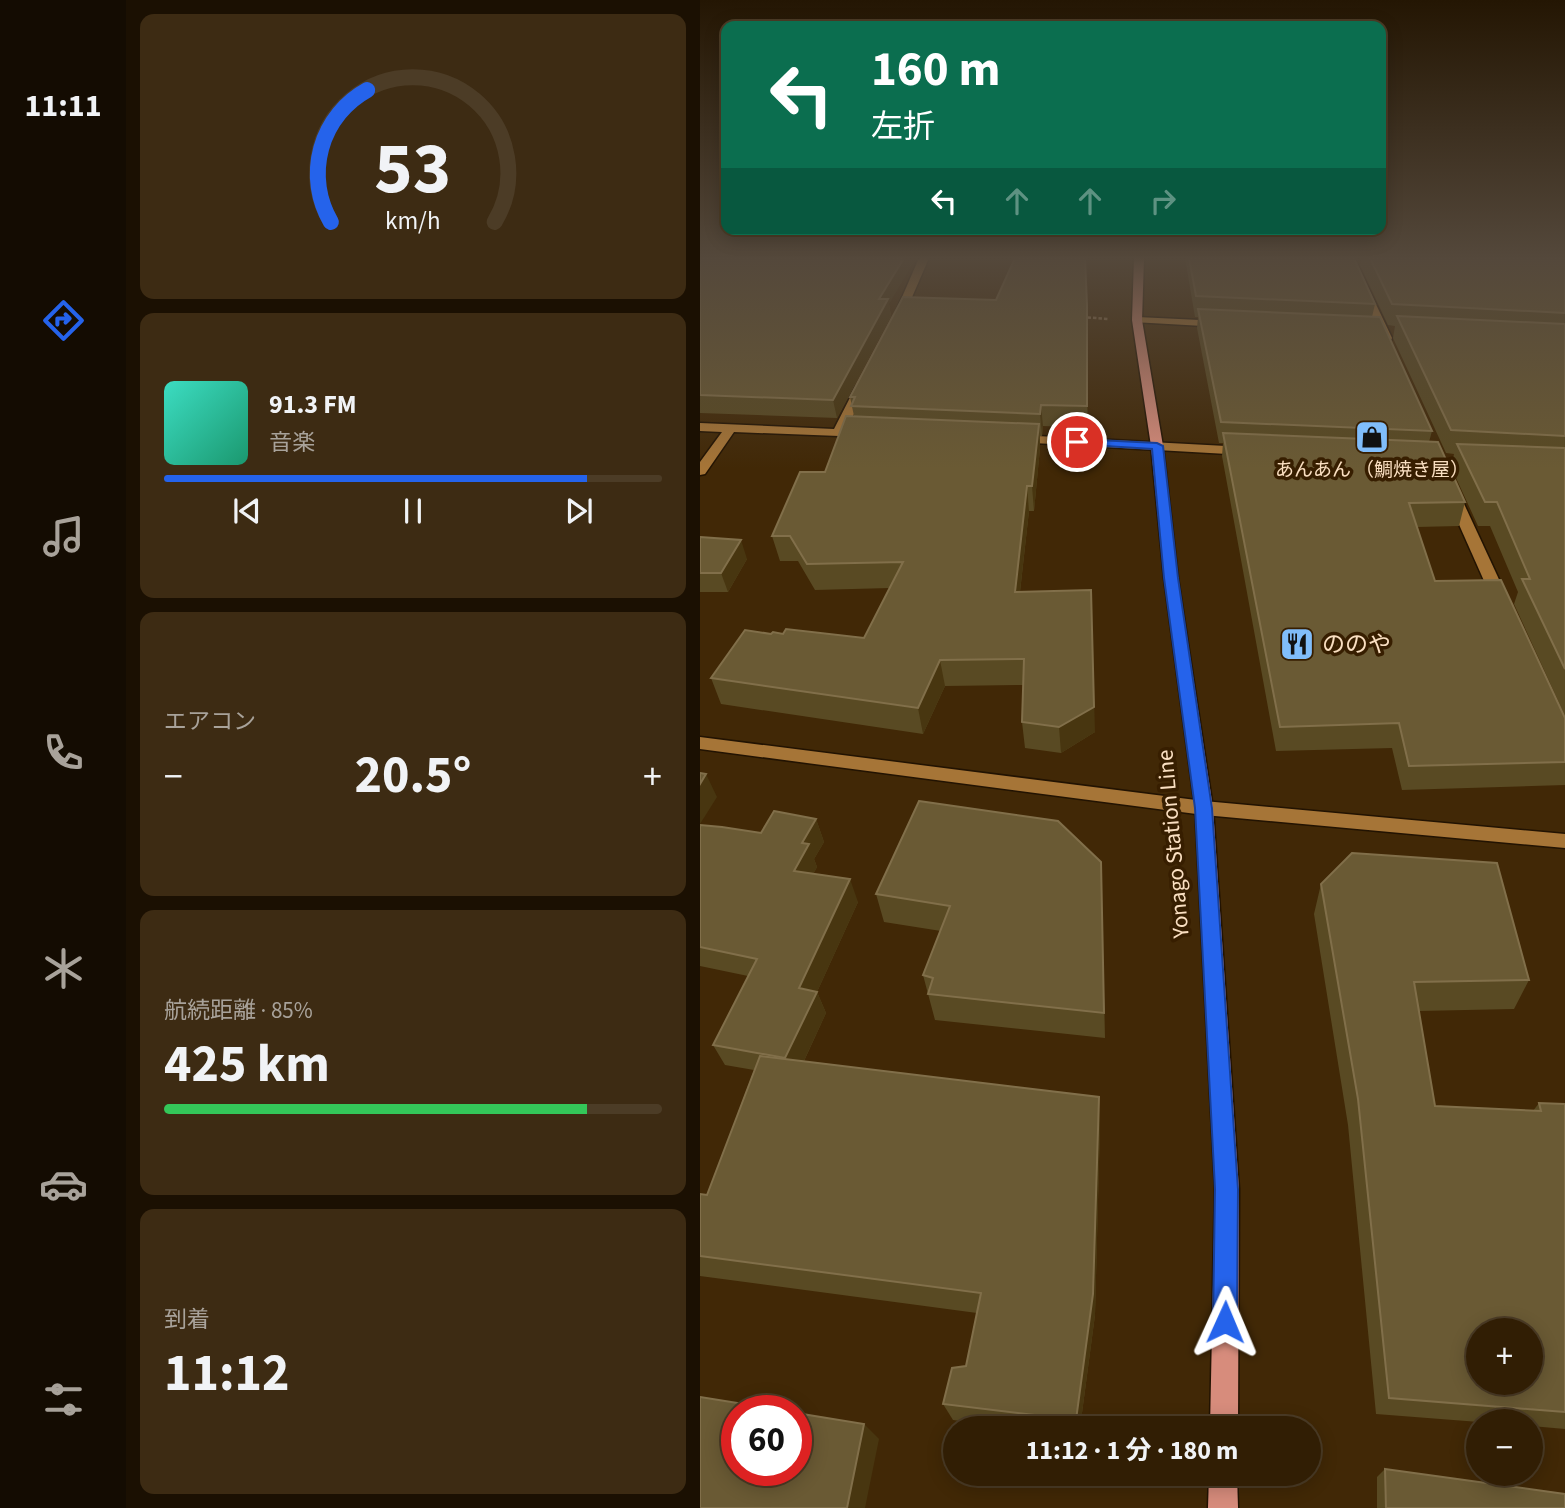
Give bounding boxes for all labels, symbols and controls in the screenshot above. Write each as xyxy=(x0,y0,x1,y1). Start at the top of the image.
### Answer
text: 160 m xyxy=(871,35,1000,105)
icon: left xyxy=(756,49,847,140)
text: 11:11 xyxy=(24,83,102,129)
text: 左折 xyxy=(871,104,935,150)
text: 53 xyxy=(375,118,451,222)
icon: left xyxy=(925,182,963,220)
icon: ahead xyxy=(998,182,1036,220)
icon: ahead xyxy=(1071,182,1109,220)
icon: right xyxy=(1144,182,1182,220)
text: km/h xyxy=(385,203,441,239)
icon: directions xyxy=(39,296,88,345)
text: 91.3 FM xyxy=(269,386,357,423)
pin xyxy=(1047,412,1107,472)
shop icon: あんあん （鯛焼き屋） xyxy=(1353,418,1391,456)
icon: arrive xyxy=(1058,423,1096,461)
text: 音楽 xyxy=(269,426,315,459)
place label: あんあん （鯛焼き屋） xyxy=(1275,457,1469,484)
icon: previous xyxy=(228,492,266,530)
icon: pause xyxy=(394,492,432,530)
icon: next xyxy=(560,492,598,530)
icon: music xyxy=(39,512,88,561)
restaurant icon: ののや xyxy=(1278,625,1316,663)
place label: ののや xyxy=(1322,628,1391,661)
text: エアコン xyxy=(164,705,256,738)
icon: phone xyxy=(39,728,88,777)
text: 20.5° xyxy=(355,739,471,813)
street label: Yonago Station Line xyxy=(1148,748,1198,941)
text: − xyxy=(164,750,183,804)
text: + xyxy=(643,750,662,804)
icon: climate xyxy=(39,944,88,993)
text: 航続距離 · 85% xyxy=(164,994,313,1027)
text: 425 km xyxy=(164,1028,330,1102)
icon: car xyxy=(39,1160,88,1209)
position arrow xyxy=(1188,1285,1262,1359)
text: 到着 xyxy=(164,1303,210,1336)
map controls xyxy=(1466,1318,1543,1486)
button: + xyxy=(1466,1318,1543,1395)
text: 11:12 xyxy=(164,1337,289,1411)
icon: filters xyxy=(39,1375,88,1424)
speed limit sign: 60 xyxy=(721,1395,812,1486)
button: − xyxy=(1466,1409,1543,1486)
text: 11:12 · 1 分 · 180 m xyxy=(1026,1432,1238,1469)

